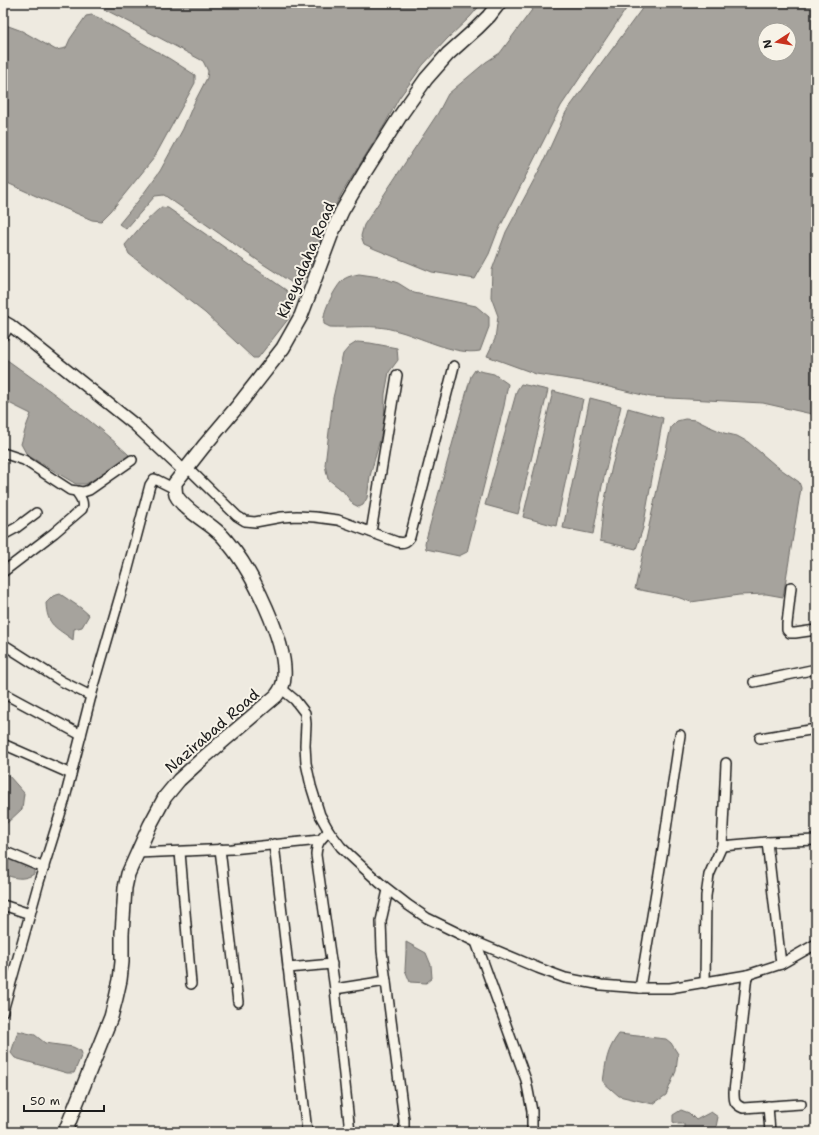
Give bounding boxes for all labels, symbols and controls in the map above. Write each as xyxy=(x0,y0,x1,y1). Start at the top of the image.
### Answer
north arrow xyxy=(757,22,797,62)
text: N xyxy=(759,38,776,50)
street label: Kheyadaha Road xyxy=(272,198,340,321)
street label: Nazirabad Road xyxy=(161,684,264,777)
scale bar xyxy=(24,1087,104,1113)
text: 50 m xyxy=(30,1093,60,1109)

